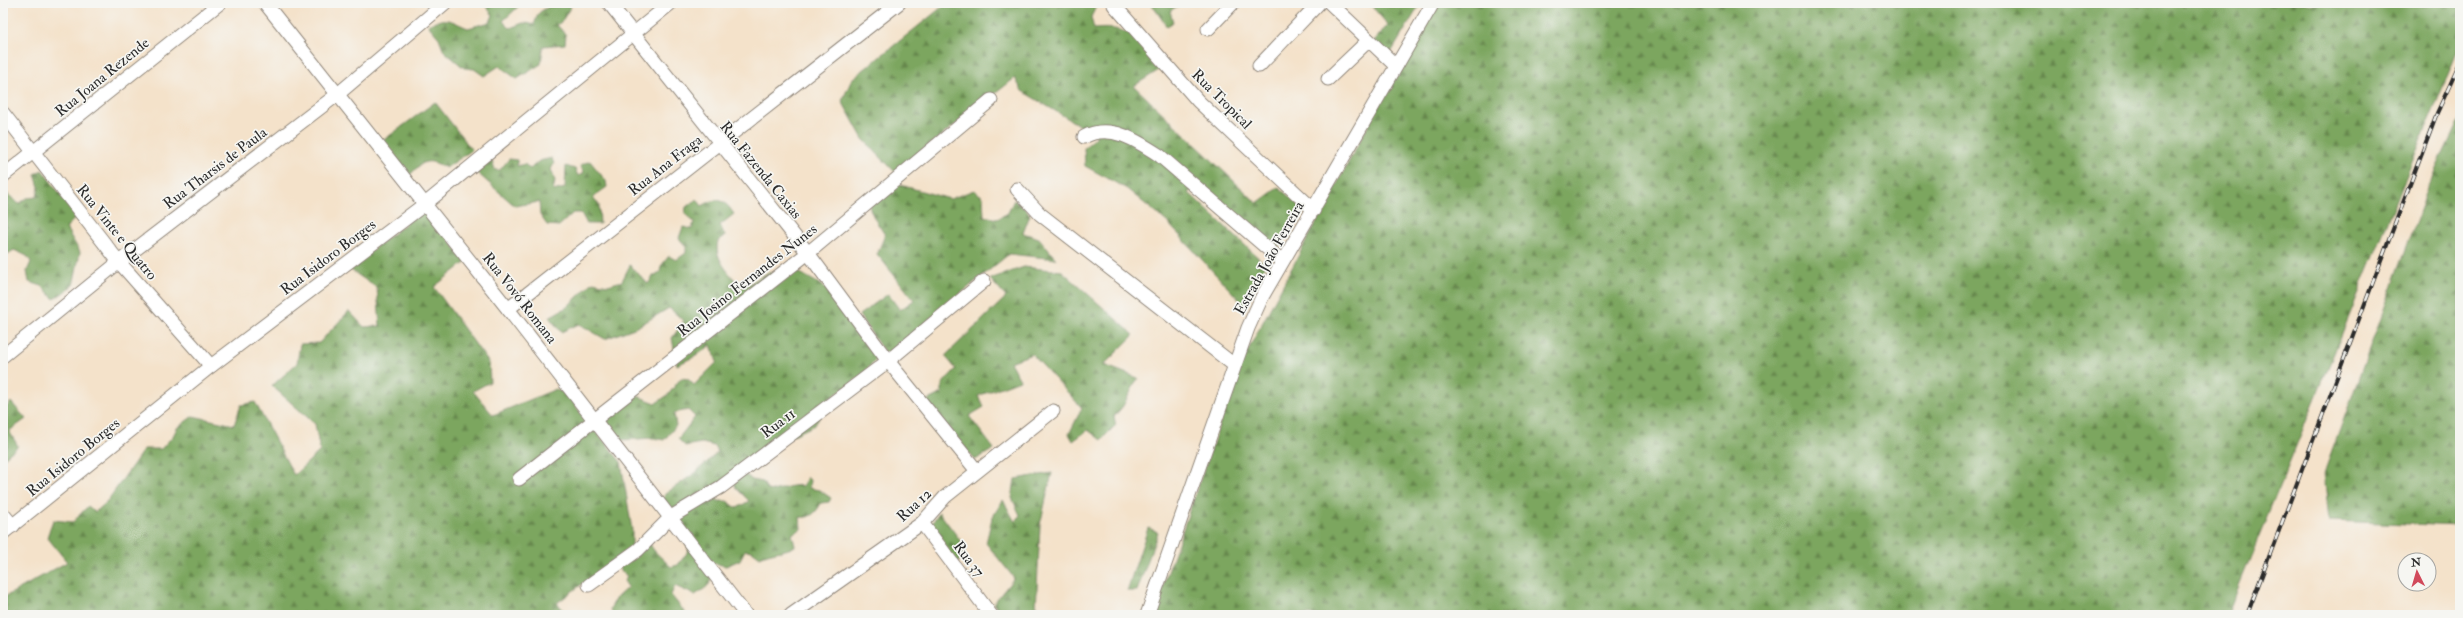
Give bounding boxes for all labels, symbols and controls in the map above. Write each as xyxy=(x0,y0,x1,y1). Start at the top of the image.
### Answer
street label: Rua Joana Rezende xyxy=(51,34,154,122)
street label: Rua Tropical xyxy=(1187,65,1256,134)
street label: Rua Fazenda Caxias xyxy=(716,118,806,223)
street label: Rua Tharsis de Paula xyxy=(160,123,272,214)
street label: Rua Ana Fraga xyxy=(625,130,707,200)
street label: Rua Vinte e Quatro xyxy=(72,181,161,284)
street label: Estrada João Ferreira xyxy=(1230,197,1310,319)
street label: Rua Isidoro Borges xyxy=(277,215,380,299)
street label: Rua Josino Fernandes Nunes xyxy=(674,220,822,342)
street label: Rua Vovó Romana xyxy=(478,249,562,348)
street label: Rua 11 xyxy=(757,404,799,443)
street label: Rua Isidoro Borges xyxy=(23,414,124,501)
street label: Rua 12 xyxy=(893,484,936,526)
street label: Rua 37 xyxy=(949,537,988,581)
north arrow xyxy=(2397,552,2437,592)
text: N xyxy=(2410,556,2423,570)

